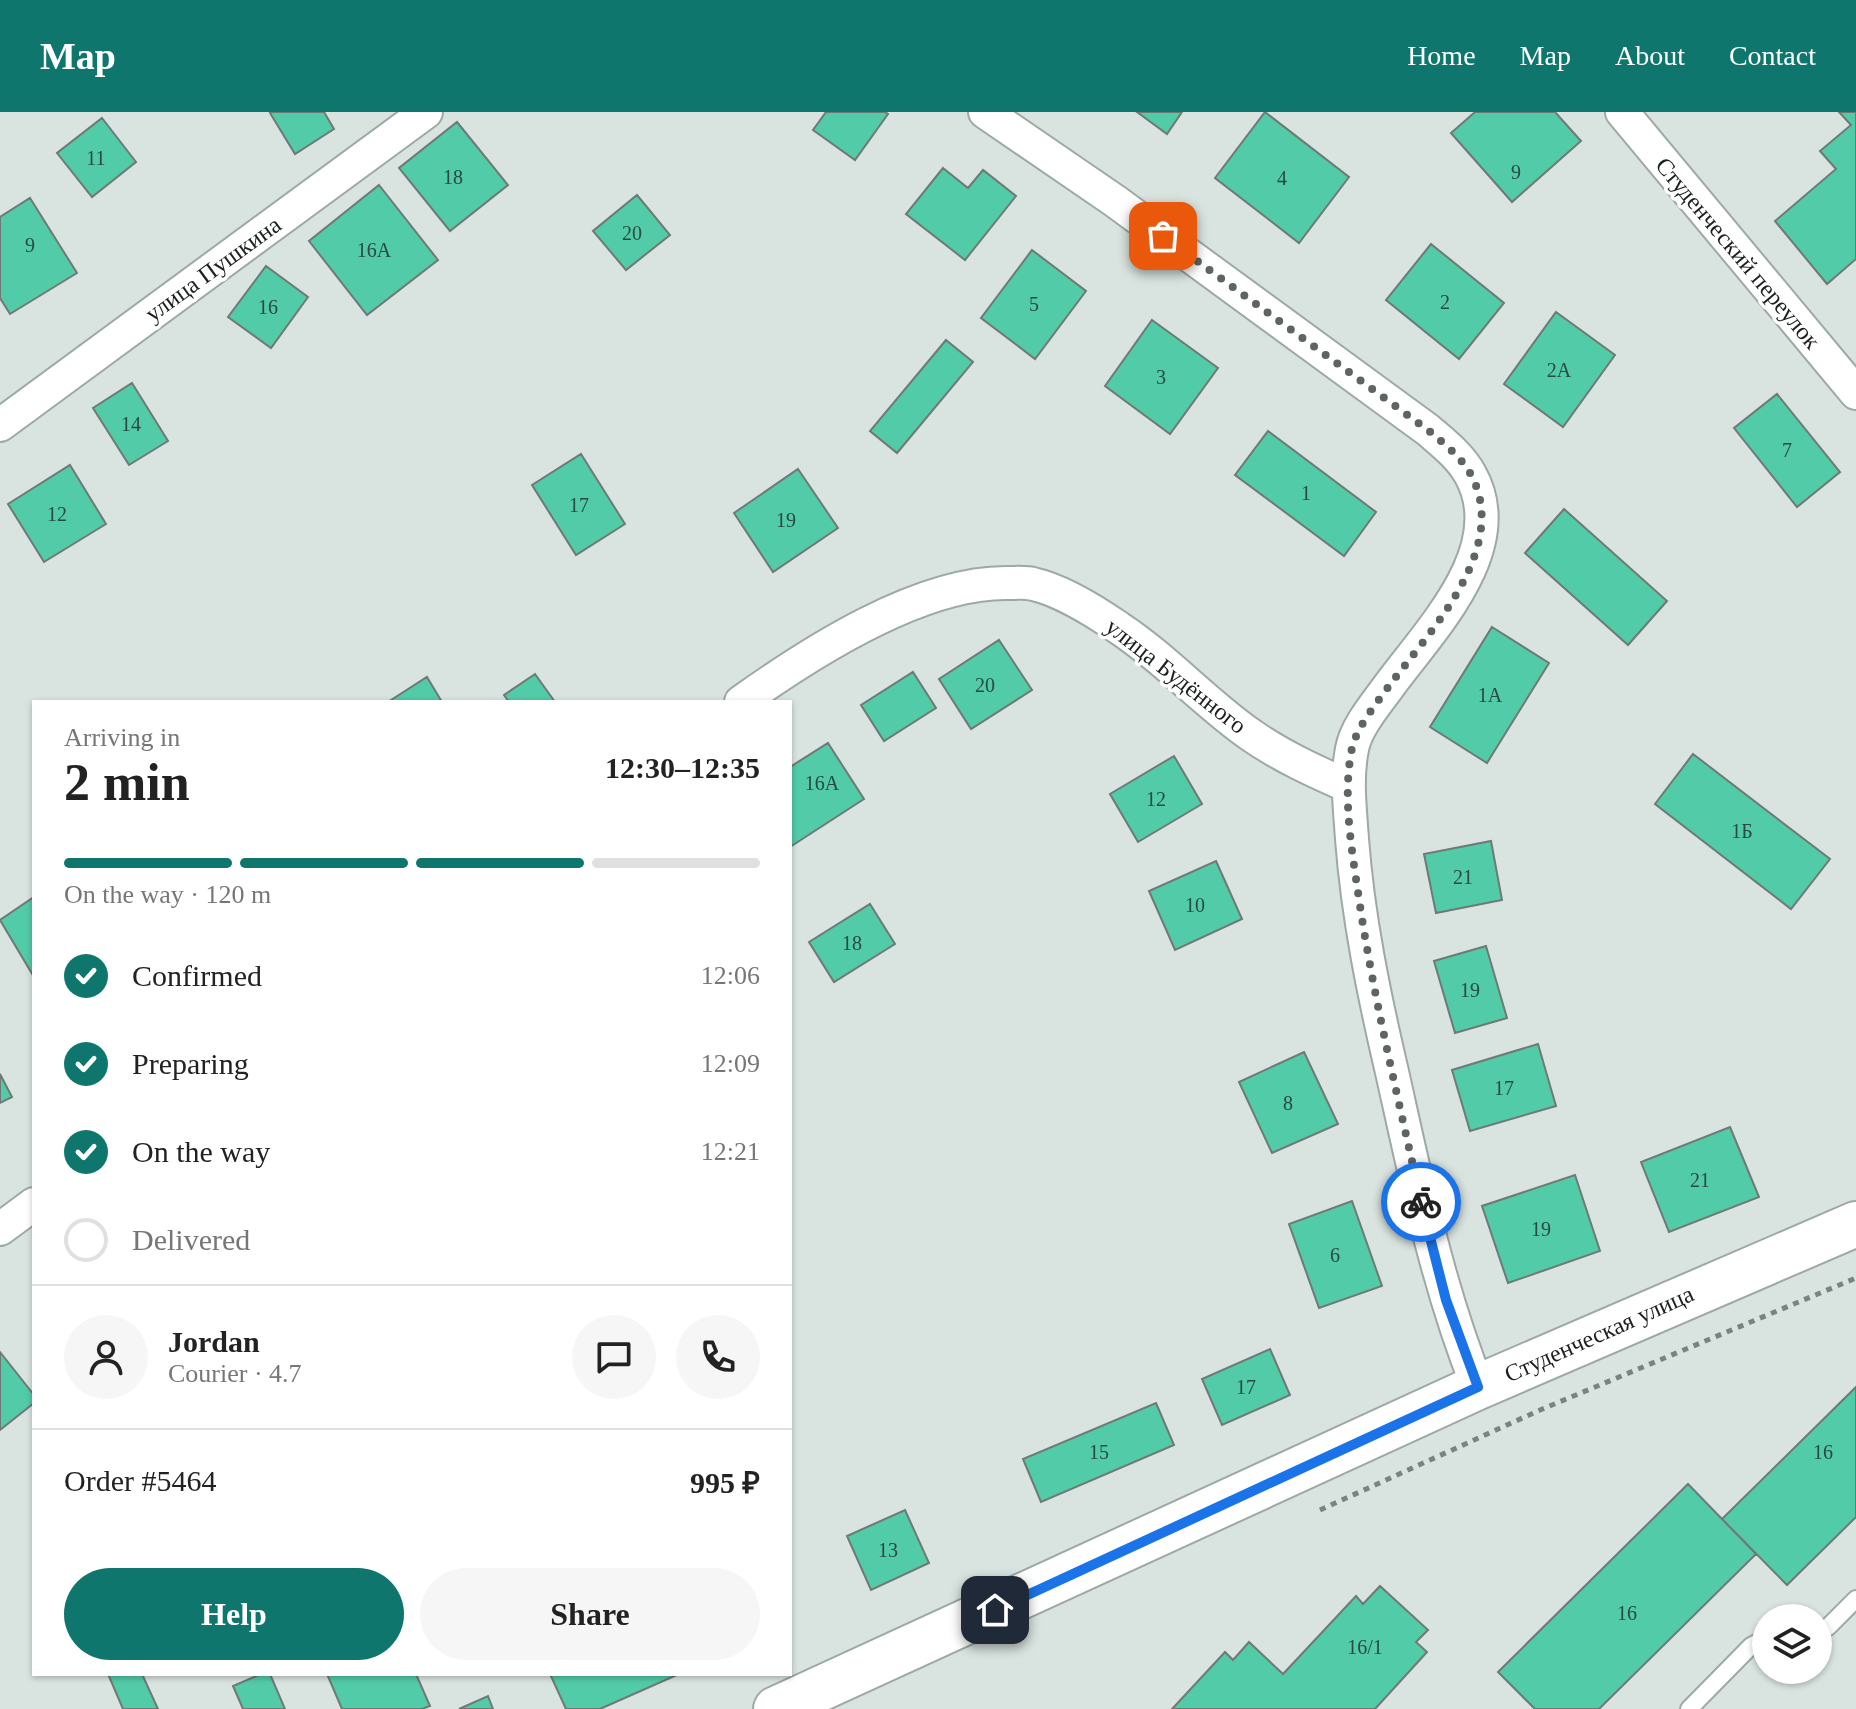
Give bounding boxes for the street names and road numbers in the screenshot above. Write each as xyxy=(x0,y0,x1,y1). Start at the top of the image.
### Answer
street label: Студенческий переулок xyxy=(1650,152,1826,354)
street label: улица Пушкина xyxy=(140,211,286,327)
street label: улица Будённого xyxy=(1101,613,1251,739)
street label: Студенческая улица xyxy=(1500,1280,1698,1387)

